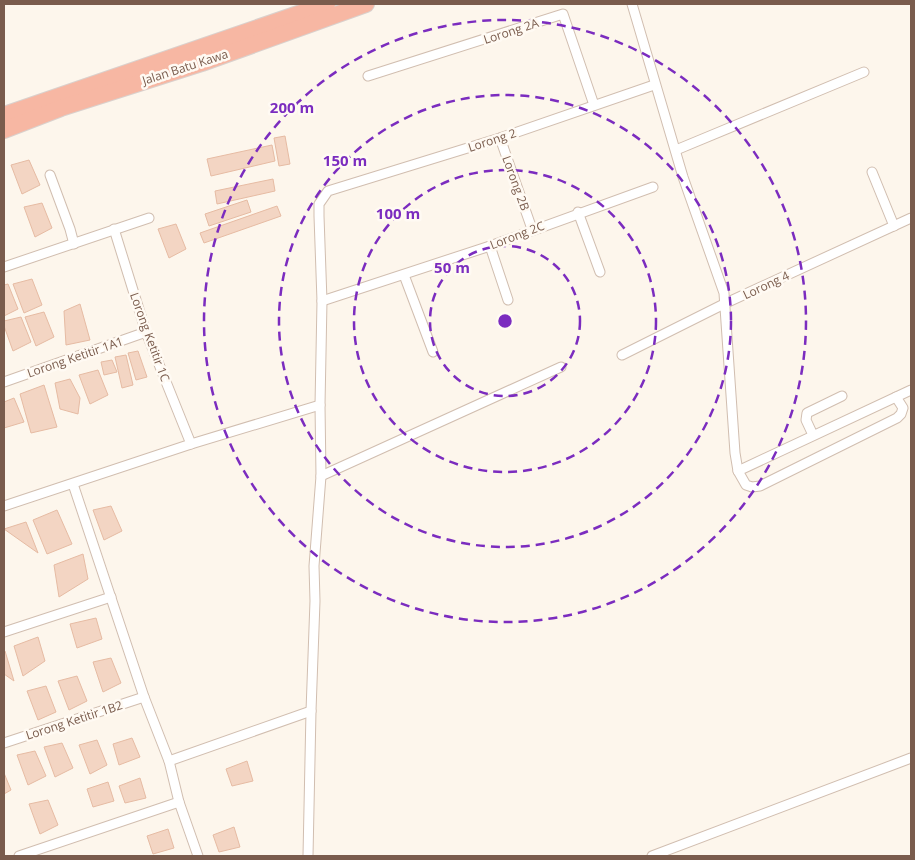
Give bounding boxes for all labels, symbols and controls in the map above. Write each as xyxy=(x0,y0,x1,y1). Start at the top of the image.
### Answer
street label: Lorong 2A xyxy=(481,14,541,48)
street label: Jalan Batu Kawa xyxy=(139,45,230,89)
text: 200 m xyxy=(270,97,314,117)
street label: Lorong 2 xyxy=(466,124,518,156)
text: 150 m xyxy=(323,150,367,170)
street label: Lorong 2B xyxy=(498,153,534,213)
text: 100 m xyxy=(376,203,420,223)
street label: Lorong 2C xyxy=(487,217,547,253)
text: 50 m xyxy=(434,257,470,277)
street label: Lorong 4 xyxy=(740,267,792,303)
street label: Lorong Ketitir 1C xyxy=(126,290,174,384)
centre of rings xyxy=(496,312,514,330)
street label: Lorong Ketitir 1A1 xyxy=(25,333,125,381)
street label: Lorong Ketitir 1B2 xyxy=(23,696,125,744)

